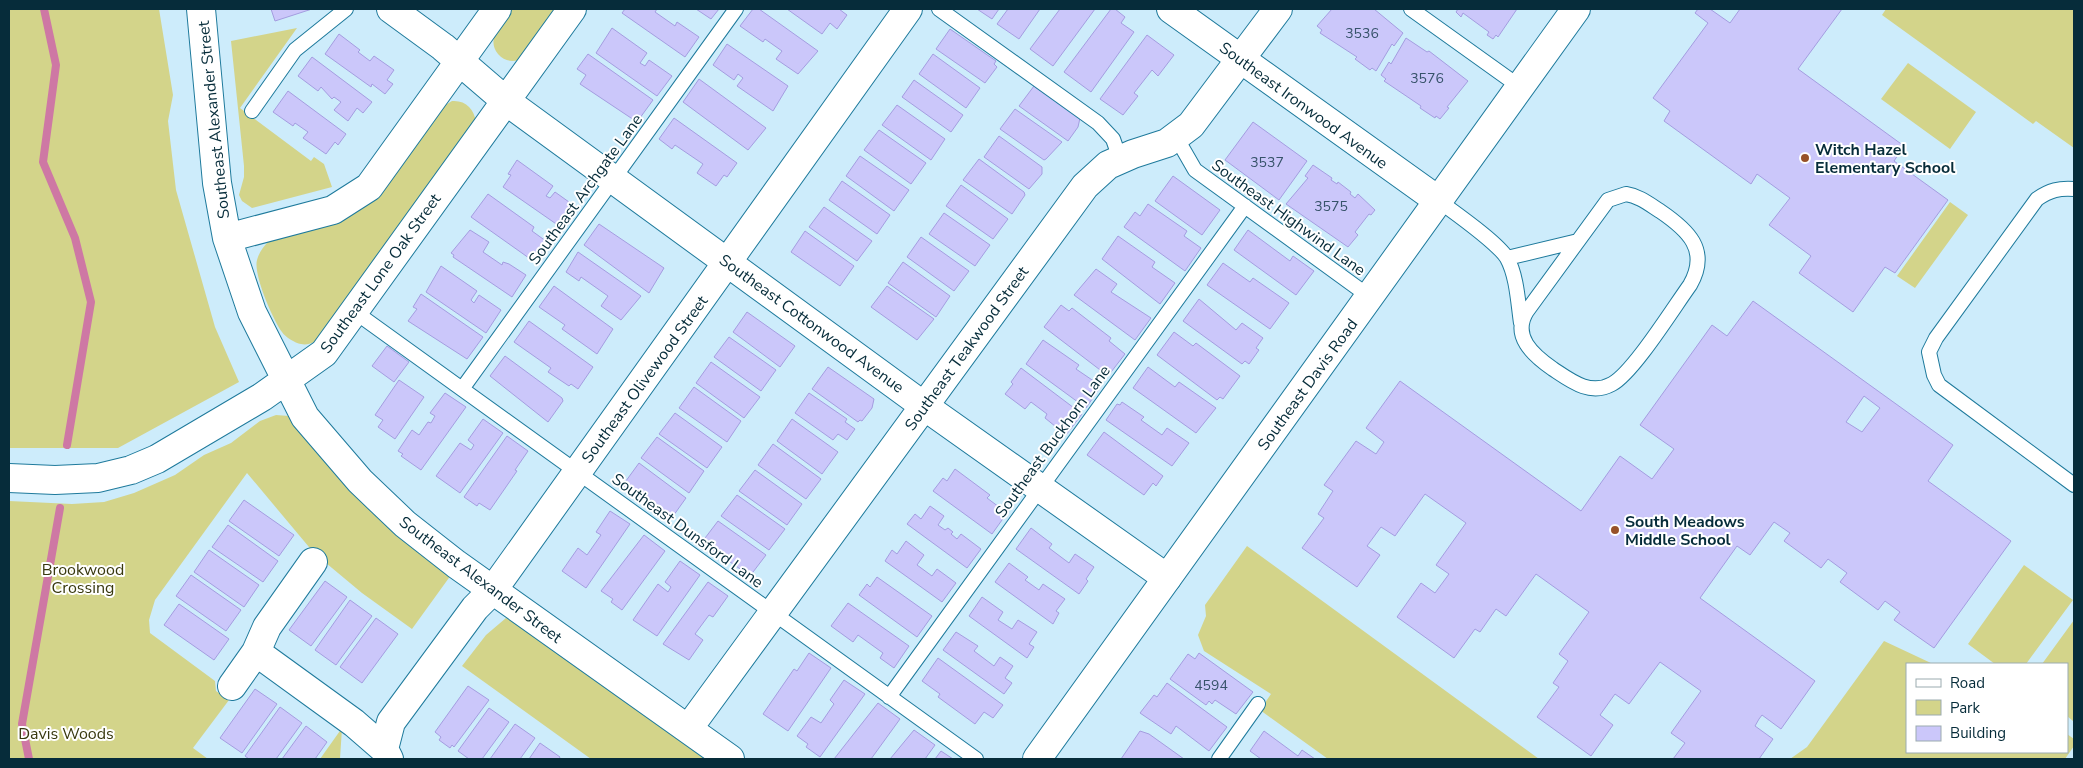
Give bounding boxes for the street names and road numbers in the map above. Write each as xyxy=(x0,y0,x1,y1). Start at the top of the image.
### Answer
street label: Southeast Alexander Street xyxy=(193,20,235,220)
street label: Southeast Ironwood Avenue xyxy=(1215,37,1392,174)
street label: Southeast Archgate Lane xyxy=(524,110,648,269)
street label: Southeast Highwind Lane xyxy=(1207,154,1370,281)
street label: Southeast Lone Oak Street xyxy=(315,189,446,358)
street label: Southeast Cottonwood Avenue xyxy=(715,249,908,398)
street label: Southeast Teakwood Street xyxy=(900,262,1034,435)
street label: Southeast Olivewood Street xyxy=(576,291,713,468)
street label: Southeast Davis Road xyxy=(1252,314,1363,455)
street label: Southeast Buckhorn Lane xyxy=(990,361,1116,522)
street label: Southeast Dunsford Lane xyxy=(607,468,768,593)
street label: Southeast Alexander Street xyxy=(394,511,567,649)

